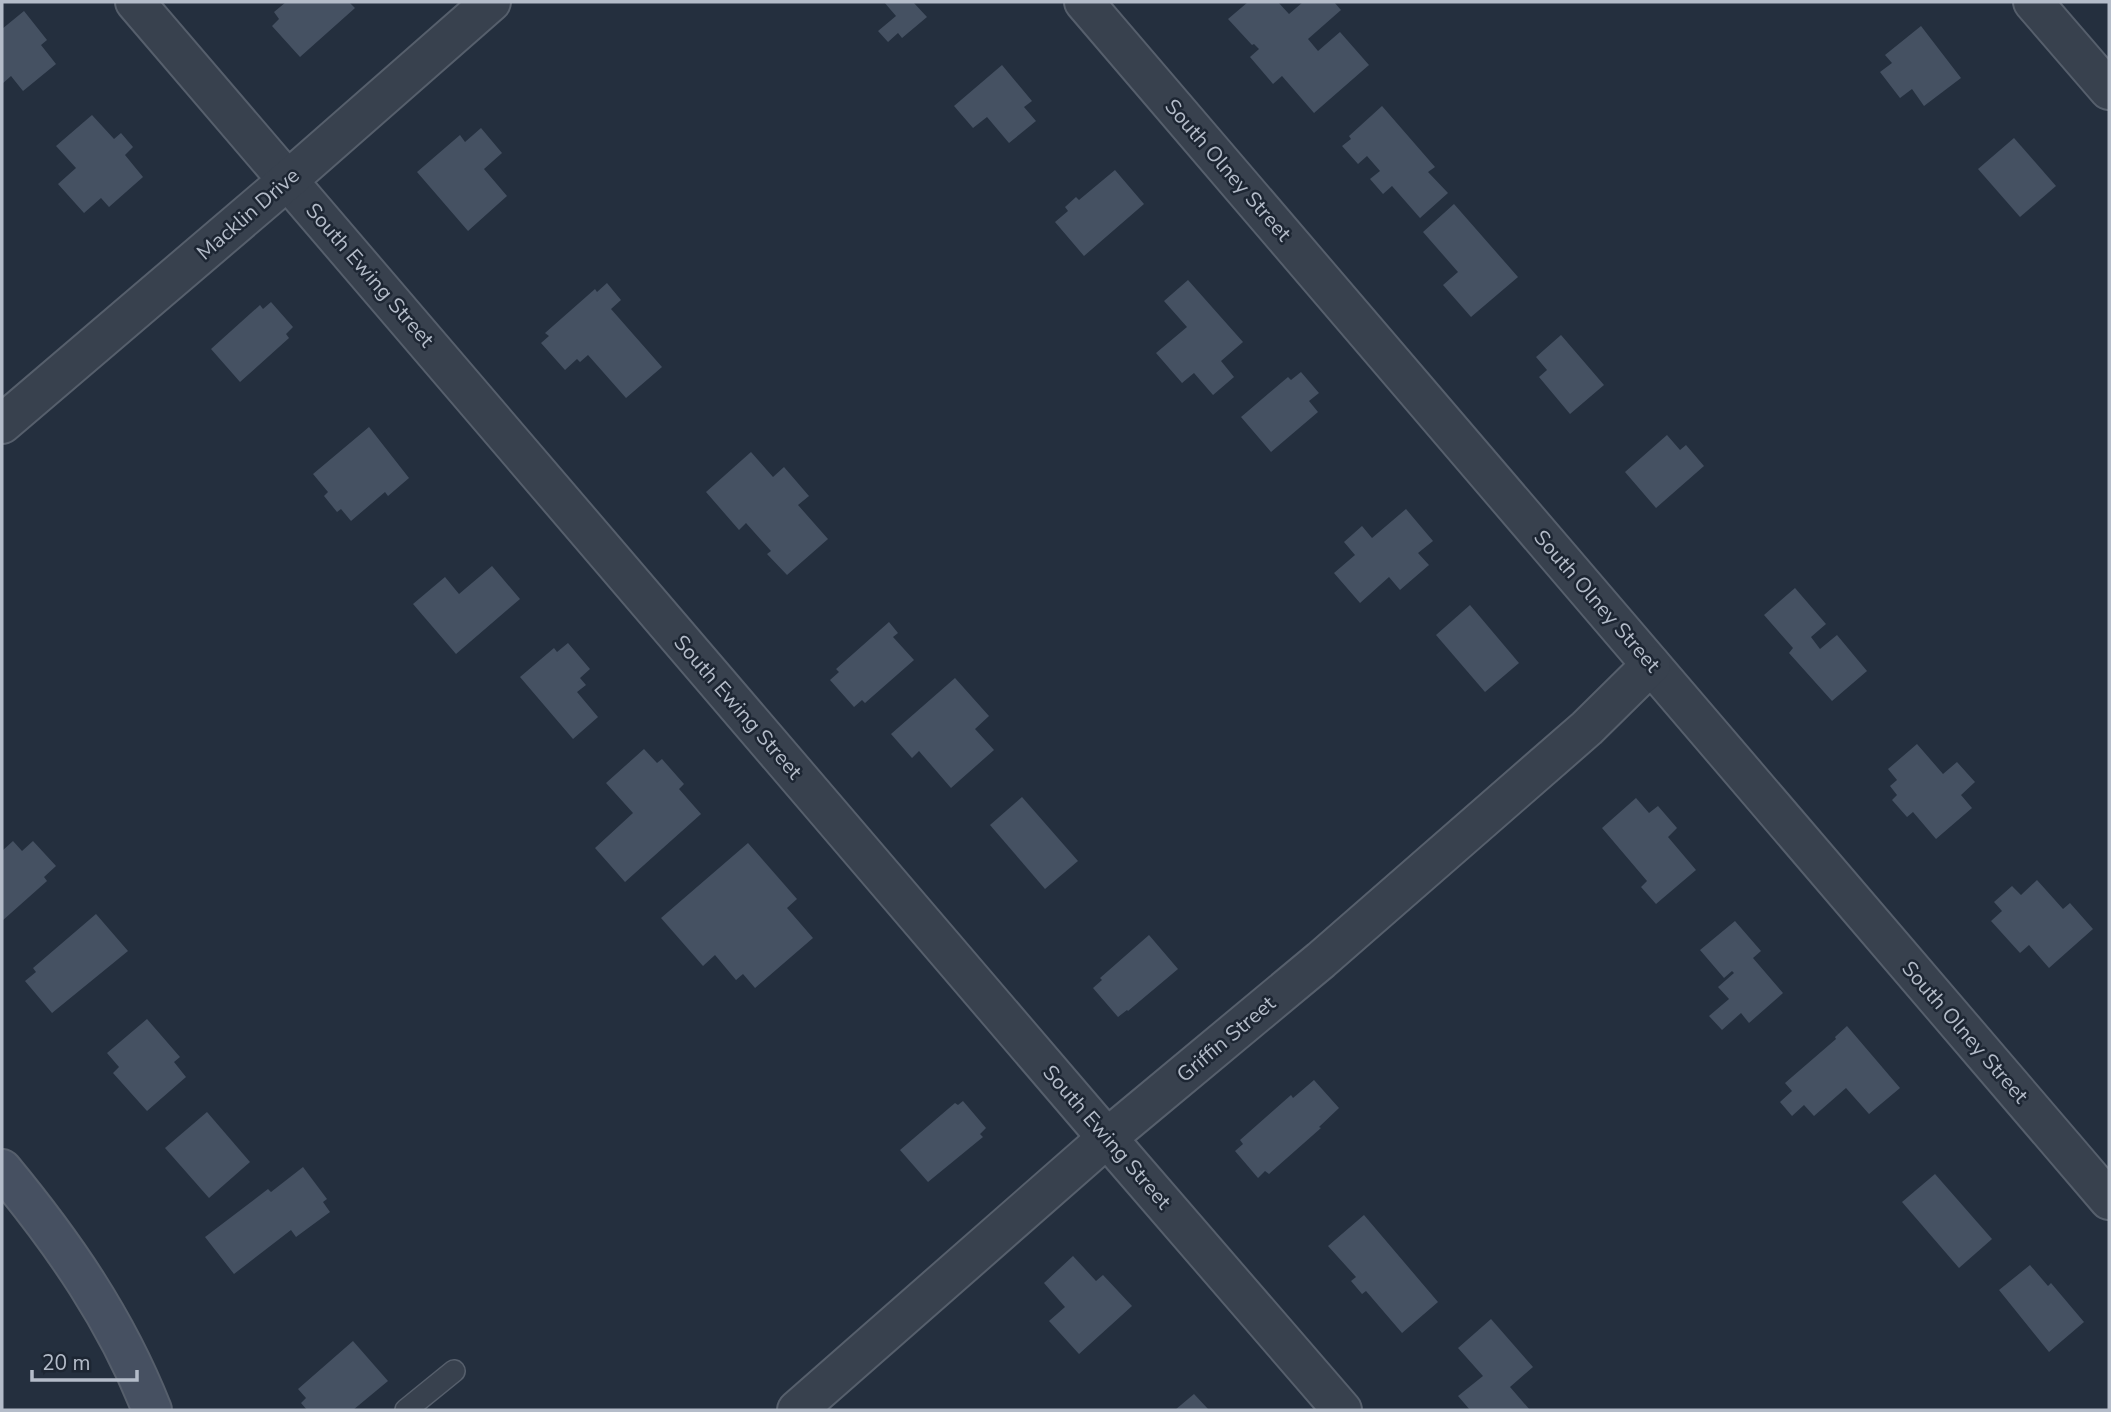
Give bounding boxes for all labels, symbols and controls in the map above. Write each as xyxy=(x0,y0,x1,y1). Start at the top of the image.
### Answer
street label: South Olney Street xyxy=(1158,93,1298,248)
street label: Macklin Drive xyxy=(191,162,305,266)
street label: South Ewing Street xyxy=(300,197,441,354)
street label: South Olney Street xyxy=(1527,524,1667,679)
street label: South Ewing Street xyxy=(668,629,809,786)
street label: South Olney Street xyxy=(1895,955,2035,1110)
street label: Griffin Street xyxy=(1171,989,1282,1089)
street label: South Ewing Street xyxy=(1037,1059,1178,1216)
scale bar xyxy=(32,1338,136,1382)
text: 20 m xyxy=(42,1349,91,1377)

